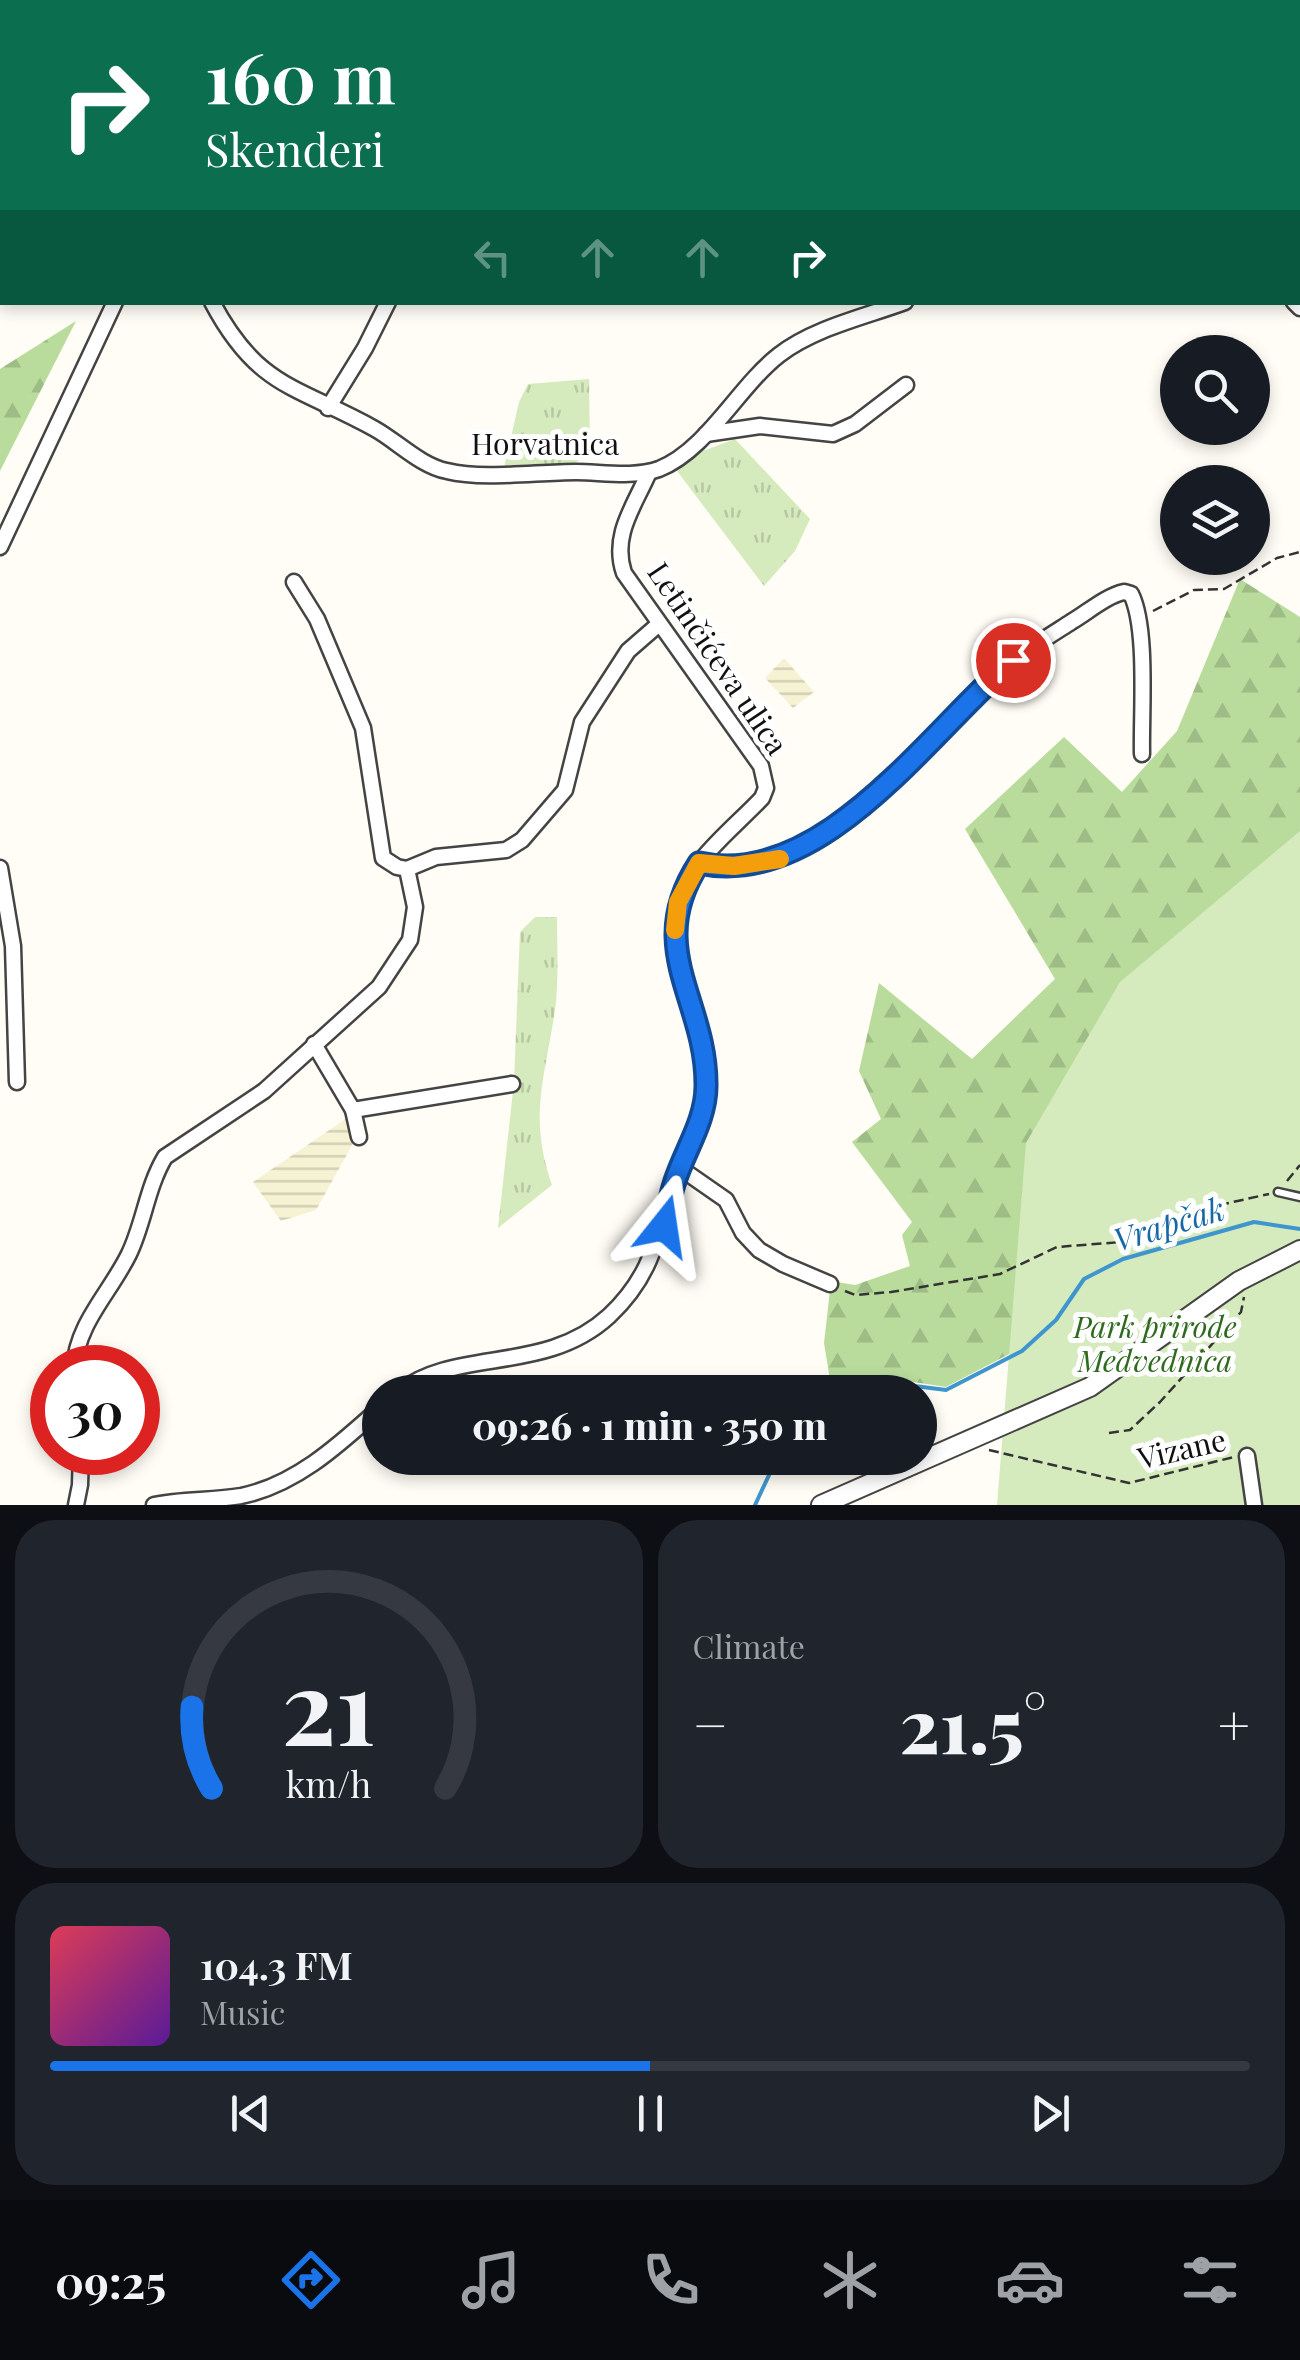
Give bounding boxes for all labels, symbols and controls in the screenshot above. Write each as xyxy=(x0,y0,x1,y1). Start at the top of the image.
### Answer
text: 160 m xyxy=(205,28,396,122)
icon: right xyxy=(40,40,170,170)
text: Skenderi xyxy=(205,118,385,178)
icon: left xyxy=(465,230,520,285)
icon: ahead xyxy=(570,230,625,285)
icon: ahead xyxy=(675,230,730,285)
icon: right xyxy=(780,230,835,285)
map controls xyxy=(1160,335,1270,575)
button: search xyxy=(1160,335,1270,445)
street label: Horvatnica xyxy=(471,423,619,463)
button: layers xyxy=(1160,465,1270,575)
street label: Letinčićeva ulica xyxy=(639,554,798,762)
pin xyxy=(971,618,1056,703)
icon: arrive xyxy=(986,633,1041,688)
position arrow xyxy=(612,1174,716,1278)
water label: Vrapčak xyxy=(1107,1185,1229,1260)
park label: Park prirode Medvednica xyxy=(1072,1306,1237,1380)
speed limit sign: 30 xyxy=(30,1345,160,1475)
text: 09:26 · 1 min · 350 m xyxy=(472,1399,827,1450)
street label: Vizane xyxy=(1133,1419,1229,1478)
text: Climate xyxy=(693,1624,805,1667)
text: 21 xyxy=(282,1633,376,1772)
text: 21.5° xyxy=(899,1673,1046,1773)
text: − xyxy=(693,1686,728,1760)
text: + xyxy=(1218,1686,1250,1760)
text: km/h xyxy=(286,1759,372,1807)
text: 104.3 FM xyxy=(200,1939,353,1990)
text: Music xyxy=(200,1990,285,2033)
icon: previous xyxy=(223,2086,278,2141)
icon: pause xyxy=(623,2086,678,2141)
icon: next xyxy=(1023,2086,1078,2141)
icon: directions xyxy=(276,2245,346,2315)
icon: music xyxy=(456,2245,526,2315)
icon: phone xyxy=(636,2245,706,2315)
icon: climate xyxy=(815,2245,885,2315)
icon: car xyxy=(995,2245,1065,2315)
icon: filters xyxy=(1175,2245,1245,2315)
text: 09:25 xyxy=(55,2250,166,2310)

